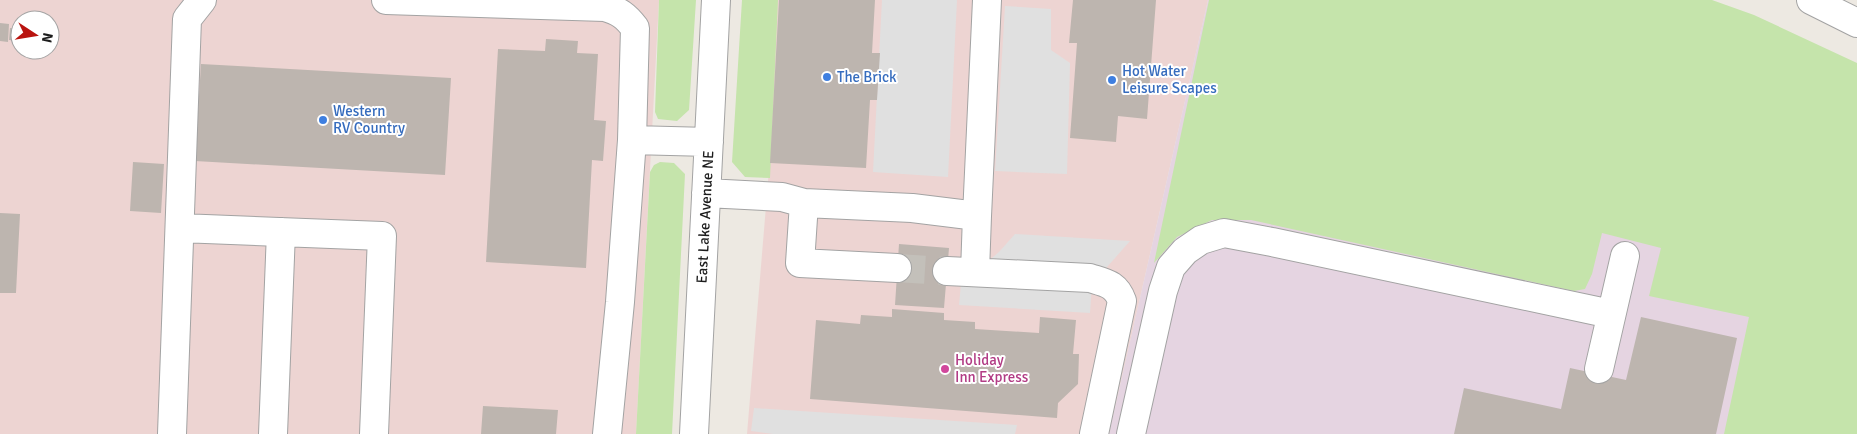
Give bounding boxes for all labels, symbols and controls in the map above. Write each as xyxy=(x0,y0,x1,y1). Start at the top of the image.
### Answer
north arrow xyxy=(10,10,60,60)
text: N xyxy=(38,31,57,44)
place label: Hot Water Leisure Scapes xyxy=(1122,62,1217,97)
place label: The Brick xyxy=(837,68,897,86)
marker: The Brick xyxy=(821,71,833,83)
marker: Hot Water Leisure Scapes xyxy=(1106,74,1118,86)
place label: Western RV Country xyxy=(333,102,405,137)
marker: Western RV Country xyxy=(317,114,329,126)
street label: East Lake Avenue NE xyxy=(693,150,717,284)
place label: Holiday Inn Express xyxy=(955,351,1029,386)
marker: Holiday Inn Express xyxy=(939,363,951,375)

